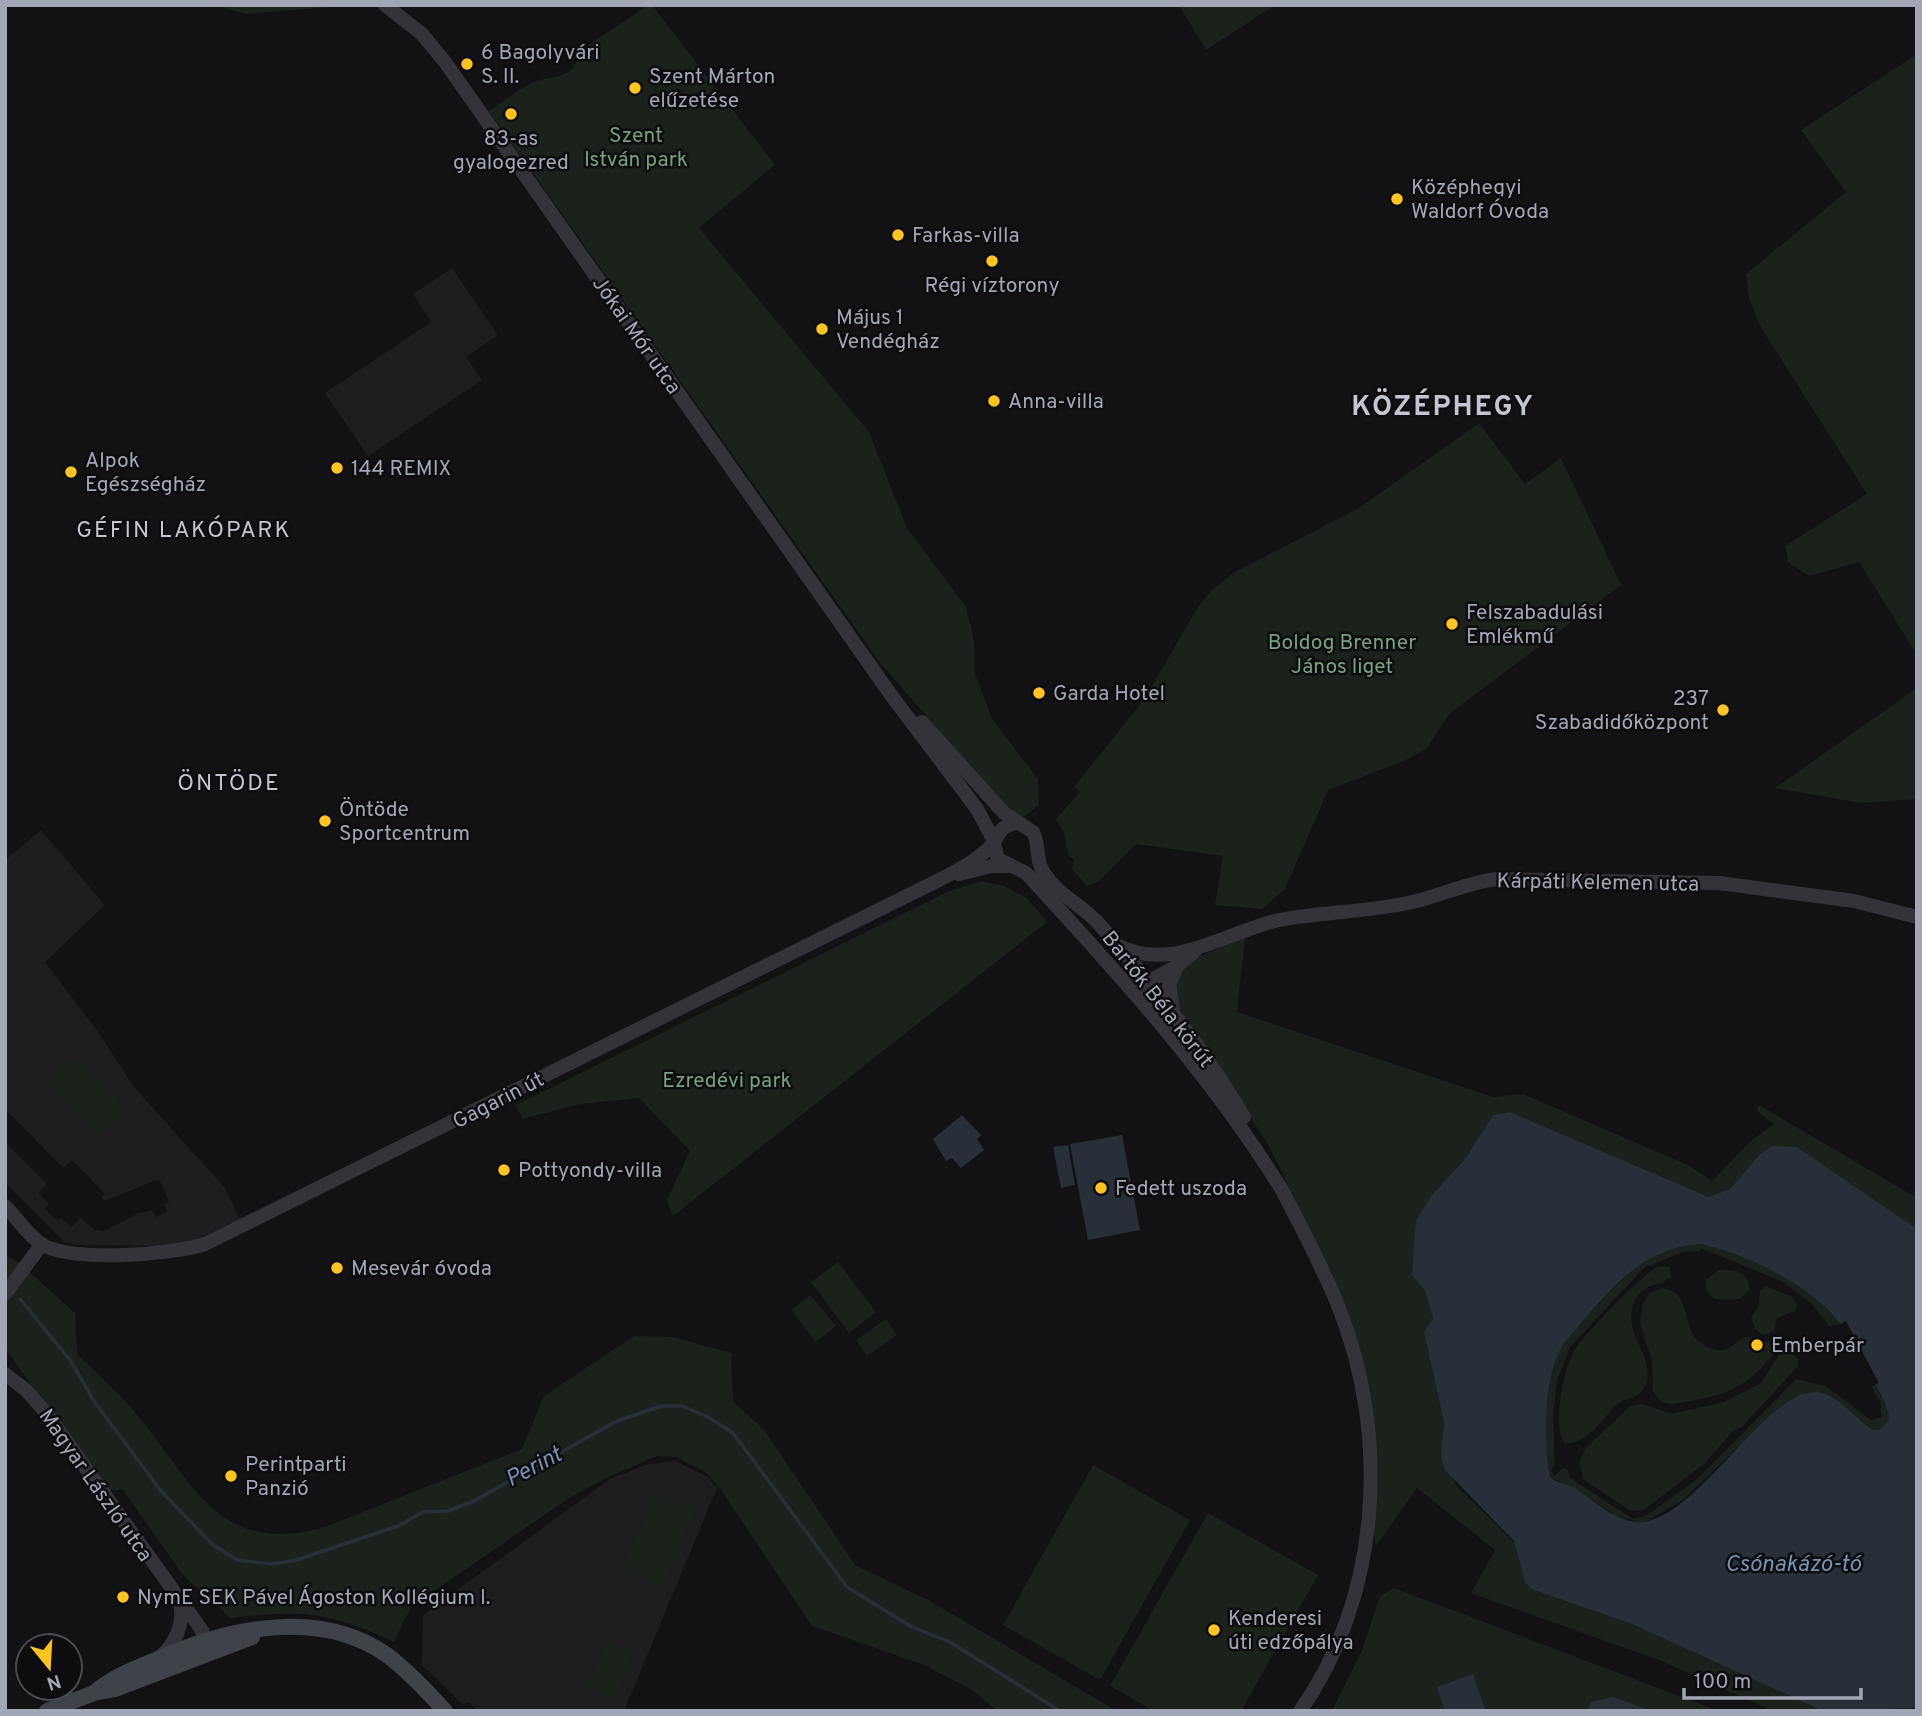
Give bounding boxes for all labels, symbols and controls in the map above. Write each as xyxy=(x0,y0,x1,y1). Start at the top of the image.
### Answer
place label: 6 Bagolyvári S. II. xyxy=(481,40,600,91)
marker: 6 Bagolyvári S. II. xyxy=(459,56,475,72)
place label: Szent Márton elűzetése xyxy=(649,64,775,115)
marker: Szent Márton elűzetése xyxy=(627,80,643,96)
marker: 83-as gyalogezred xyxy=(503,106,519,122)
park label: Szent István park xyxy=(584,123,688,174)
place label: 83-as gyalogezred xyxy=(453,126,569,177)
place label: Középhegyi Waldorf Óvoda xyxy=(1411,175,1549,226)
marker: Középhegyi Waldorf Óvoda xyxy=(1389,191,1405,207)
place label: Farkas-villa xyxy=(912,223,1020,250)
marker: Farkas-villa xyxy=(890,227,906,243)
marker: Régi víztorony xyxy=(984,253,1000,269)
street label: Jókai Mór utca xyxy=(585,272,686,400)
place label: Régi víztorony xyxy=(924,273,1060,300)
place label: Május 1 Vendégház xyxy=(836,305,940,356)
marker: Május 1 Vendégház xyxy=(814,321,830,337)
district label: KÖZÉPHEGY xyxy=(1351,388,1535,426)
place label: Anna-villa xyxy=(1008,389,1104,416)
marker: Anna-villa xyxy=(986,393,1002,409)
place label: Alpok Egészségház xyxy=(85,448,206,499)
place label: 144 REMIX xyxy=(351,456,451,483)
marker: 144 REMIX xyxy=(329,460,345,476)
marker: Alpok Egészségház xyxy=(63,464,79,480)
district label: GÉFIN LAKÓPARK xyxy=(76,515,292,546)
place label: Felszabadulási Emlékmű xyxy=(1466,600,1603,651)
marker: Felszabadulási Emlékmű xyxy=(1444,616,1460,632)
park label: Boldog Brenner János liget xyxy=(1268,630,1416,681)
place label: Garda Hotel xyxy=(1053,681,1165,708)
marker: Garda Hotel xyxy=(1031,685,1047,701)
place label: 237 Szabadidőközpont xyxy=(1535,686,1709,737)
marker: 237 Szabadidőközpont xyxy=(1715,702,1731,718)
district label: ÖNTÖDE xyxy=(177,769,281,799)
place label: Öntöde Sportcentrum xyxy=(339,797,470,848)
marker: Öntöde Sportcentrum xyxy=(317,813,333,829)
street label: Kárpáti Kelemen utca xyxy=(1496,868,1699,899)
street label: Bartók Béla körút xyxy=(1095,926,1219,1074)
street label: Gagarin út xyxy=(448,1067,549,1136)
park label: Ezredévi park xyxy=(662,1068,792,1095)
place label: Pottyondy-villa xyxy=(518,1158,662,1185)
marker: Pottyondy-villa xyxy=(496,1162,512,1178)
place label: Fedett uszoda xyxy=(1115,1176,1247,1203)
marker: Fedett uszoda xyxy=(1093,1180,1109,1196)
place label: Mesevár óvoda xyxy=(351,1256,492,1283)
marker: Mesevár óvoda xyxy=(329,1260,345,1276)
place label: Emberpár xyxy=(1771,1333,1864,1360)
marker: Emberpár xyxy=(1749,1337,1765,1353)
street label: Magyar László utca xyxy=(32,1404,158,1568)
water label: Perint xyxy=(501,1441,569,1495)
place label: Perintparti Panzió xyxy=(245,1452,347,1503)
marker: Perintparti Panzió xyxy=(223,1468,239,1484)
water label: Csónakázó-tó xyxy=(1725,1551,1863,1580)
place label: NymE SEK Pável Ágoston Kollégium I. xyxy=(137,1584,490,1612)
marker: NymE SEK Pável Ágoston Kollégium I. xyxy=(115,1589,131,1605)
place label: Kenderesi úti edzőpálya xyxy=(1228,1606,1354,1657)
marker: Kenderesi úti edzőpálya xyxy=(1206,1622,1222,1638)
north arrow xyxy=(14,1632,84,1702)
scale bar xyxy=(1684,1656,1861,1700)
text: N xyxy=(43,1668,64,1695)
text: 100 m xyxy=(1694,1669,1751,1696)

